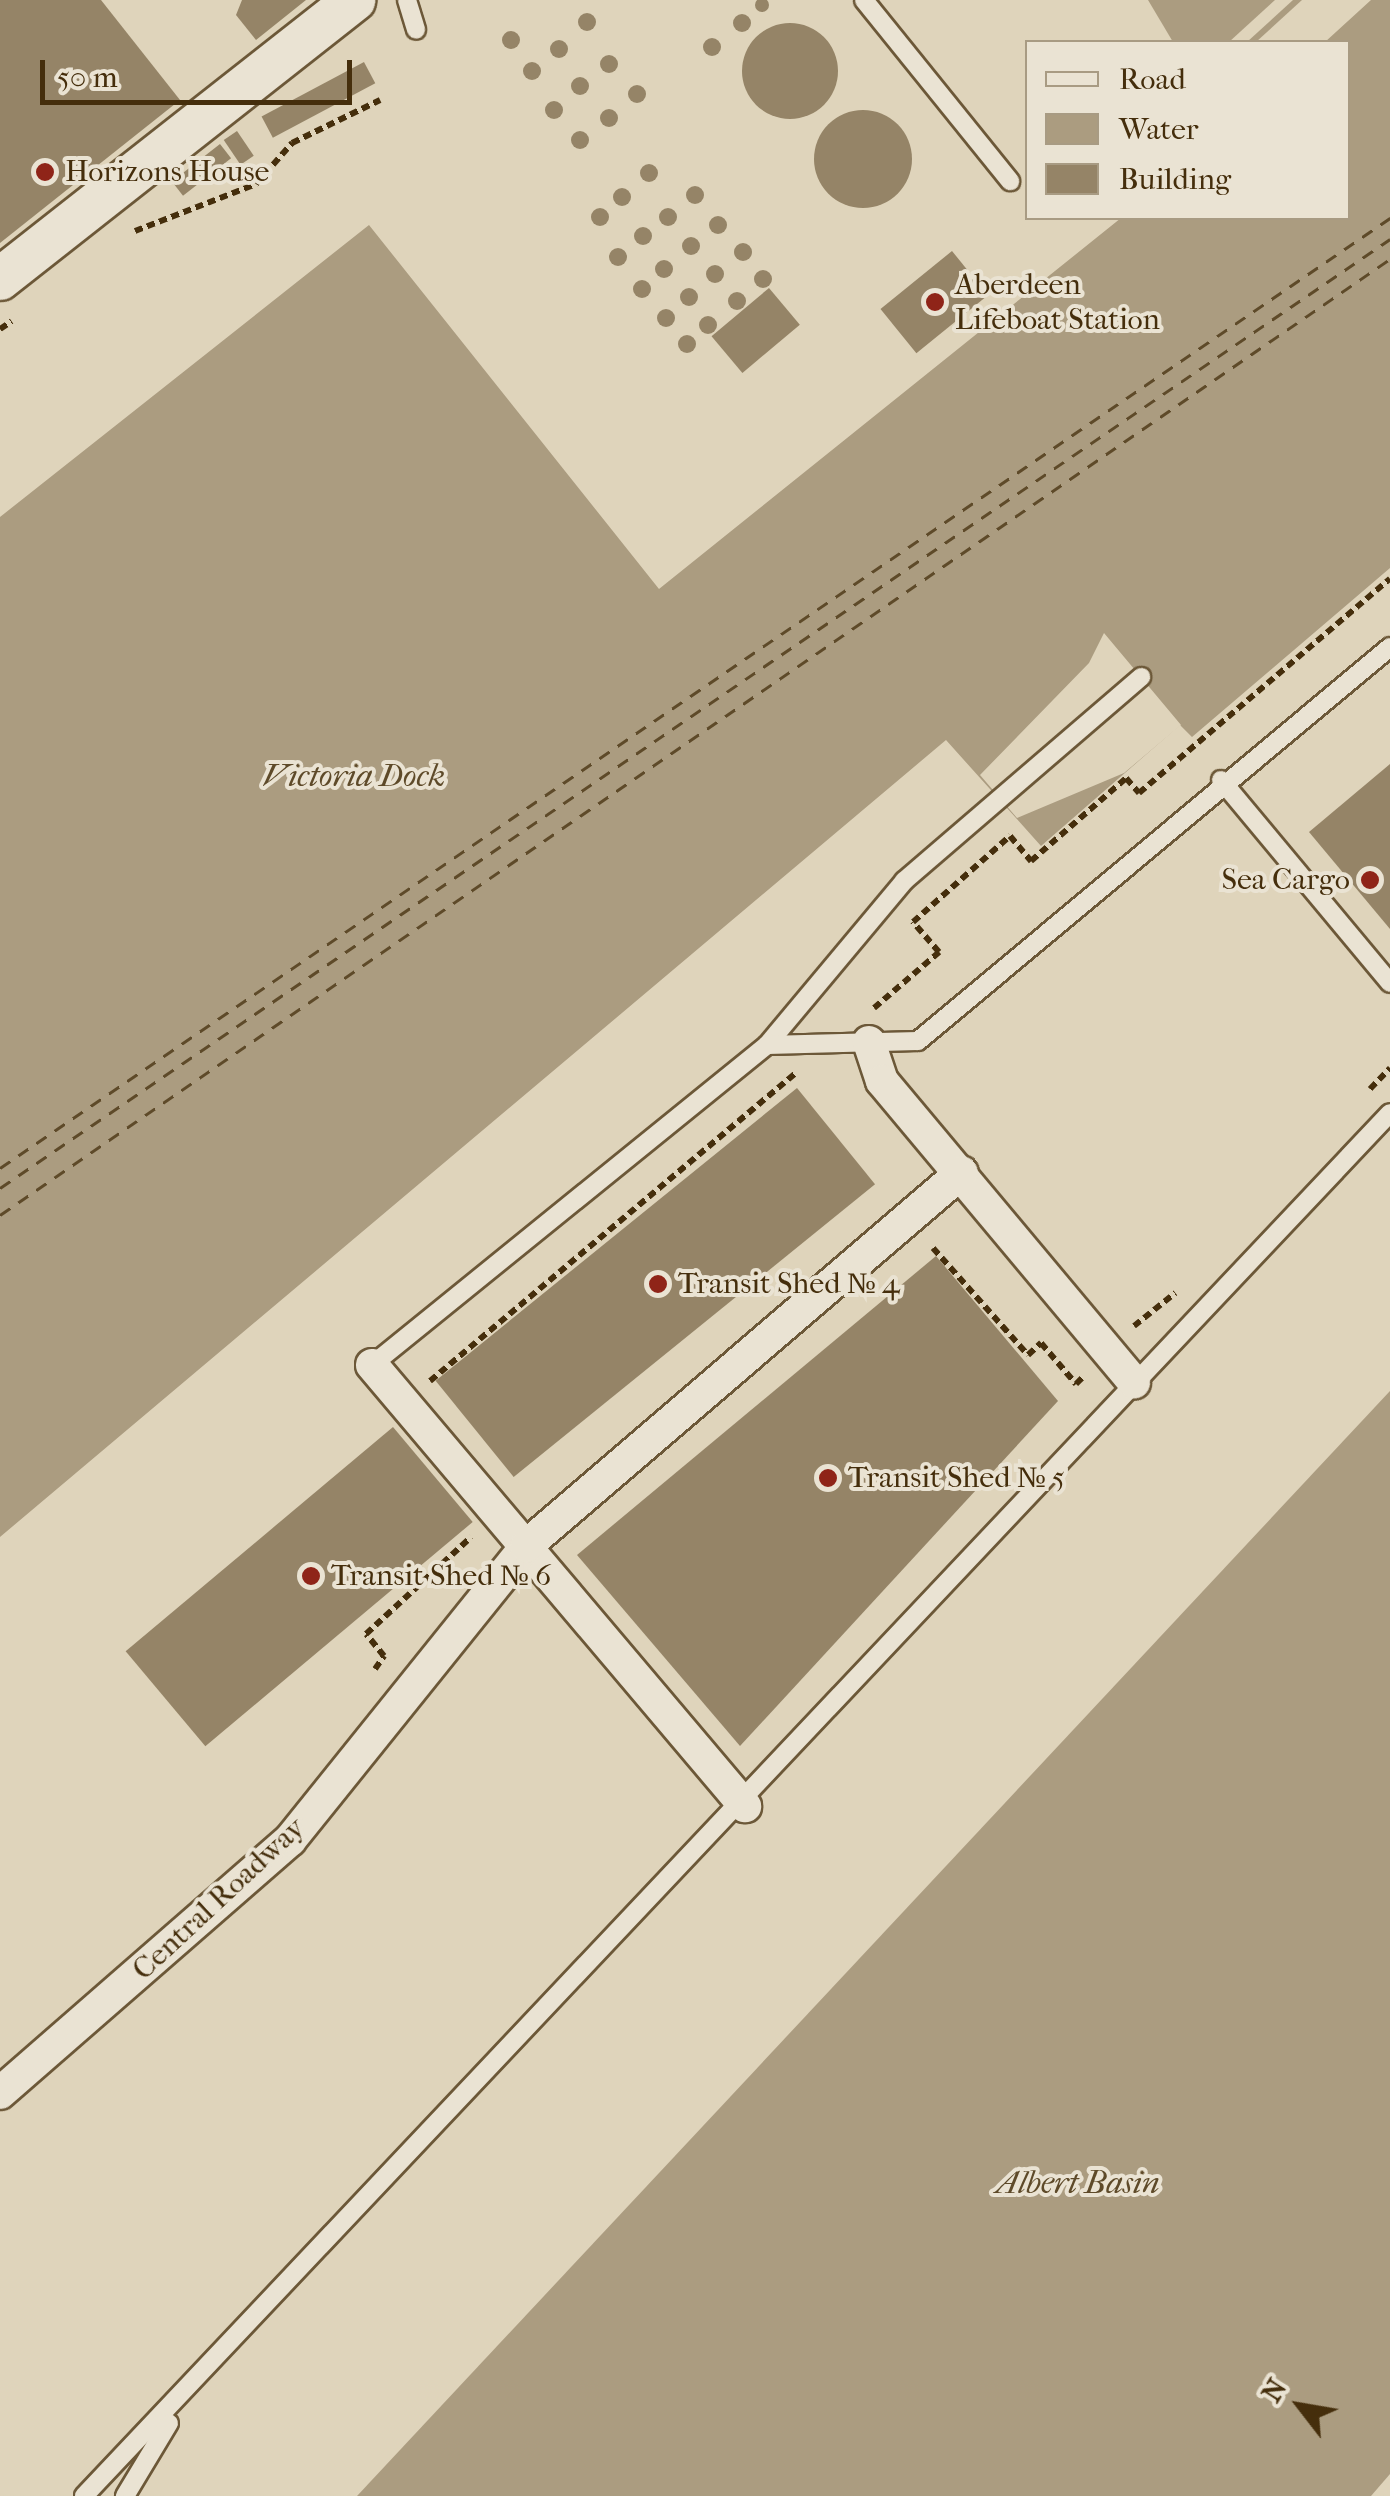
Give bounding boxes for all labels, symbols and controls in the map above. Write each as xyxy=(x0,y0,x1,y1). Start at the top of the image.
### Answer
scale bar xyxy=(45,40,358,102)
legend xyxy=(1025,40,1350,220)
text: 50 m xyxy=(57,60,118,95)
text: Road xyxy=(1119,62,1186,97)
text: Water xyxy=(1119,112,1199,147)
place label: Horizons House xyxy=(65,154,269,190)
marker: Horizons House xyxy=(34,161,56,183)
text: Building xyxy=(1119,162,1231,197)
place label: Aberdeen Lifeboat Station xyxy=(955,267,1160,338)
marker: Aberdeen Lifeboat Station xyxy=(924,291,946,313)
water label: Victoria Dock xyxy=(263,757,445,795)
place label: Sea Cargo xyxy=(1221,862,1350,898)
marker: Sea Cargo xyxy=(1359,869,1381,891)
place label: Transit Shed № 4 xyxy=(678,1266,900,1302)
marker: Transit Shed № 4 xyxy=(647,1273,669,1295)
place label: Transit Shed № 5 xyxy=(848,1460,1065,1496)
marker: Transit Shed № 5 xyxy=(817,1467,839,1489)
place label: Transit Shed № 6 xyxy=(331,1558,551,1594)
marker: Transit Shed № 6 xyxy=(300,1565,322,1587)
street label: Central Roadway xyxy=(125,1810,313,1988)
water label: Albert Basin xyxy=(996,2164,1160,2202)
north arrow xyxy=(1250,2356,1350,2456)
text: N xyxy=(1254,2373,1293,2408)

